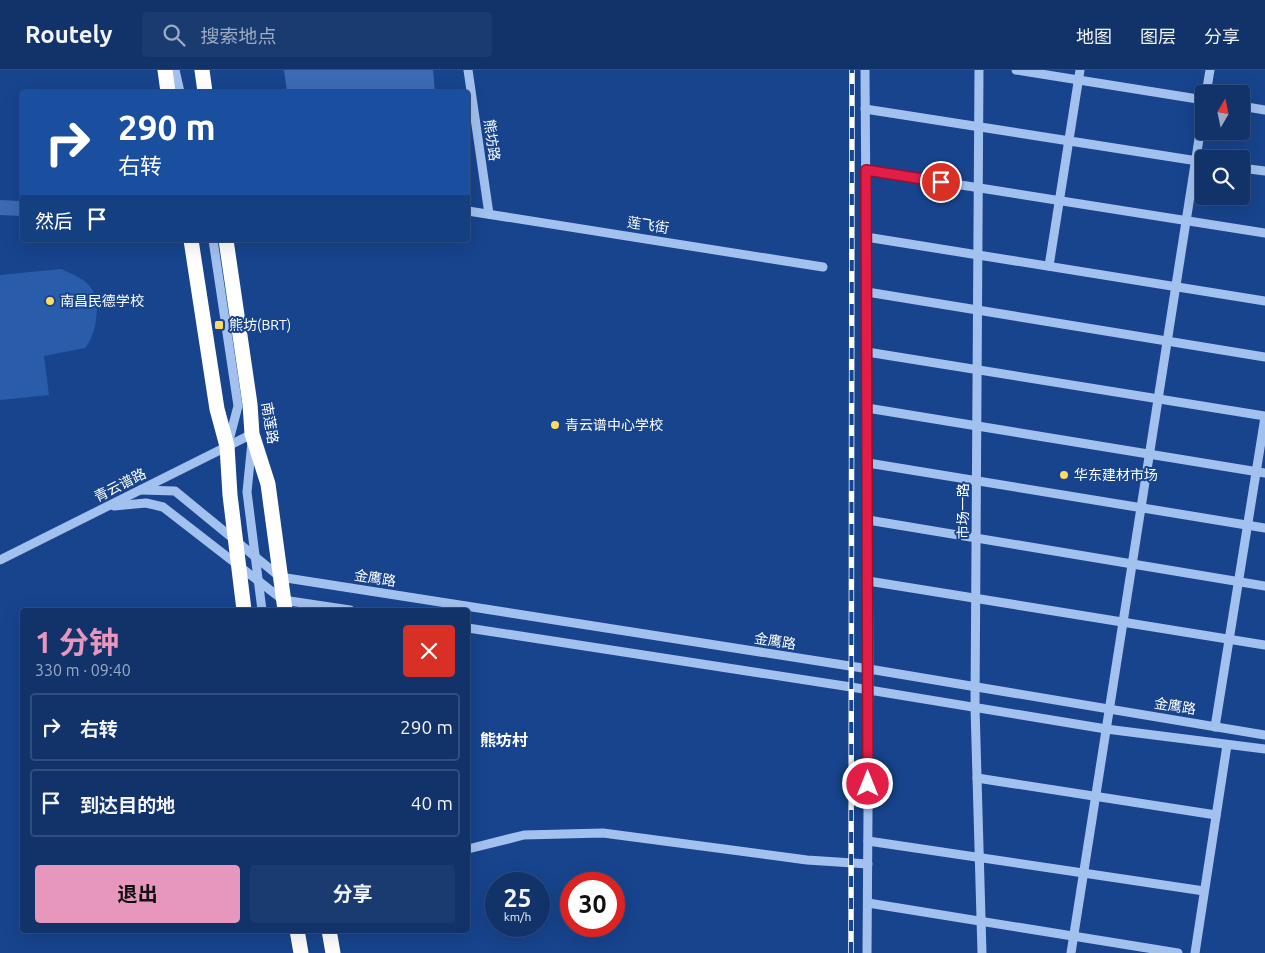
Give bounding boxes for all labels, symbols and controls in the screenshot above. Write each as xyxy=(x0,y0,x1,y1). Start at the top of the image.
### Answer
search box xyxy=(142,12,492,57)
text: Routely xyxy=(25,21,112,48)
icon: search xyxy=(160,21,188,49)
text: 搜索地点 xyxy=(200,25,276,47)
text: 地图 xyxy=(1076,26,1112,46)
text: 图层 xyxy=(1140,26,1176,46)
text: 分享 xyxy=(1204,26,1240,46)
north arrow xyxy=(1195,85,1250,140)
map controls xyxy=(1195,85,1250,205)
text: 290 m xyxy=(118,107,216,147)
icon: right xyxy=(35,110,100,175)
street label: 熊坊路 xyxy=(481,118,503,162)
button: search xyxy=(1195,150,1250,205)
text: 右转 xyxy=(118,153,162,178)
pin xyxy=(920,161,962,203)
icon: arrive xyxy=(927,168,955,196)
icon: arrive xyxy=(83,205,111,233)
text: 然后 xyxy=(35,210,73,232)
street label: 莲飞街 xyxy=(626,214,670,236)
place label: 南昌民德学校 xyxy=(60,293,144,309)
marker: 南昌民德学校 xyxy=(44,295,56,307)
place label: 熊坊(BRT) xyxy=(229,317,291,333)
marker: 熊坊(BRT) xyxy=(213,319,225,331)
street label: 南莲路 xyxy=(259,401,281,445)
place label: 青云谱中心学校 xyxy=(565,417,663,433)
marker: 青云谱中心学校 xyxy=(549,419,561,431)
street label: 青云谱路 xyxy=(91,465,149,505)
place label: 华东建材市场 xyxy=(1074,467,1158,483)
marker: 华东建材市场 xyxy=(1058,469,1070,481)
street label: 市场一路 xyxy=(955,483,971,539)
street label: 金鹰路 xyxy=(353,567,397,589)
text: 1 分钟 xyxy=(35,625,119,659)
button: close xyxy=(403,625,455,677)
street label: 金鹰路 xyxy=(753,630,797,652)
text: 330 m · 09:40 xyxy=(35,661,131,679)
street label: 金鹰路 xyxy=(1153,695,1197,717)
icon: right xyxy=(37,713,65,741)
text: 290 m xyxy=(400,716,453,738)
text: 右转 xyxy=(80,718,118,740)
district label: 熊坊村 xyxy=(480,731,528,749)
position arrow xyxy=(841,757,893,809)
icon: arrive xyxy=(37,789,65,817)
text: 40 m xyxy=(411,792,453,814)
text: 到达目的地 xyxy=(80,794,175,816)
button: 退出 xyxy=(35,865,240,923)
button: 分享 xyxy=(250,865,455,923)
speed limit sign: 30 xyxy=(560,872,625,937)
text: 25 xyxy=(503,884,532,912)
text: km/h xyxy=(504,910,531,923)

